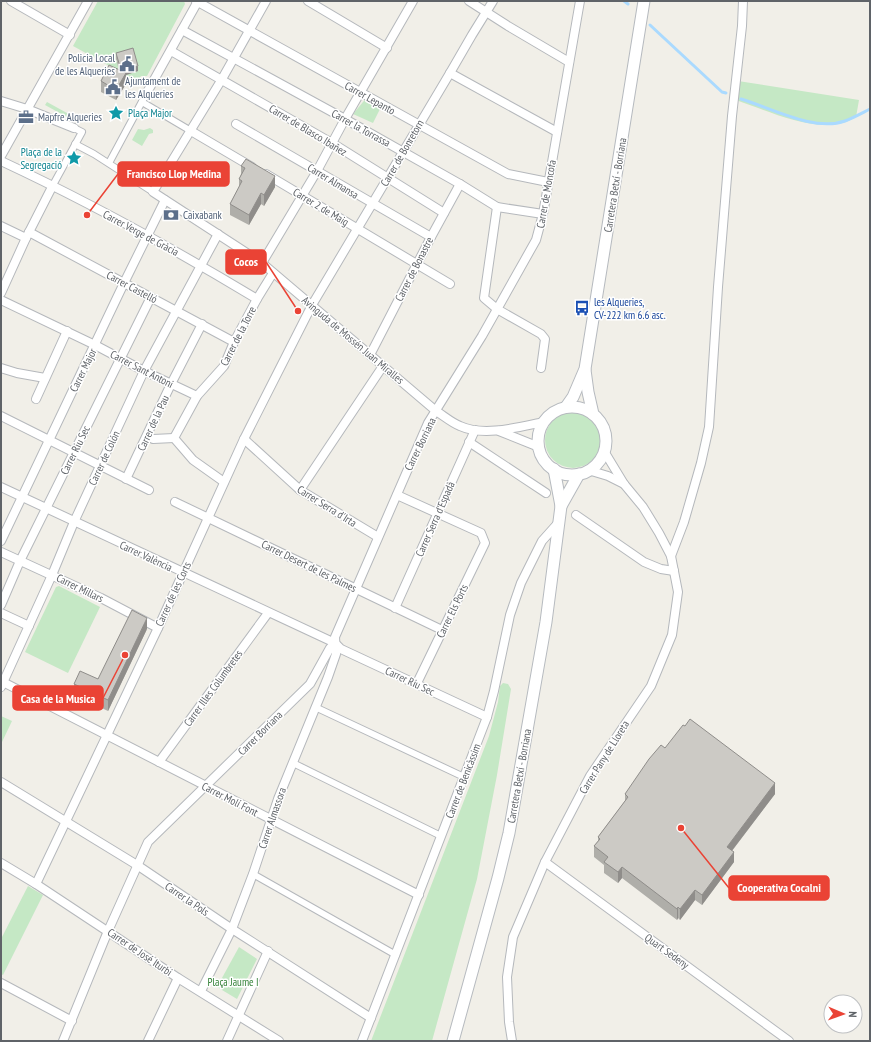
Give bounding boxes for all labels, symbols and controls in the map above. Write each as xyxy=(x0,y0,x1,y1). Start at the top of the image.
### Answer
place label: Policia Local de les Alqueries xyxy=(55,51,115,78)
public building icon: Policia Local de les Alqueries xyxy=(118,55,136,73)
place label: Ajuntament de les Alqueries xyxy=(125,74,181,101)
public building icon: Ajuntament de les Alqueries xyxy=(104,78,122,96)
street label: Carrer Lepanto xyxy=(342,78,398,118)
street label: Carrer de Blasco Ibañez xyxy=(266,101,350,159)
place icon: Plaça Major xyxy=(107,104,125,122)
place label: Plaça Major xyxy=(128,106,172,120)
street label: Carrer la Torrassa xyxy=(329,106,393,150)
office icon: Mapfre Alqueries xyxy=(17,108,35,126)
place label: Mapfre Alqueries xyxy=(38,110,102,124)
street label: Carrer de Bonretorn xyxy=(377,117,427,189)
street label: Carretera Betxí - Borriana xyxy=(601,137,629,233)
place label: Plaça de la Segregació xyxy=(20,145,62,172)
place icon: Plaça de la Segregació xyxy=(65,149,83,167)
street label: Carrer de Moncofa xyxy=(533,159,559,229)
street label: Carrer Almansa xyxy=(305,160,361,202)
callout: Francisco Llop Medina xyxy=(118,162,229,186)
text: Francisco Llop Medina xyxy=(127,166,221,181)
street label: Carrer 2 de Maig xyxy=(291,185,352,229)
bank icon: Caixabank xyxy=(162,206,180,224)
street label: Carrer Verge de Gràcia xyxy=(101,207,181,259)
place label: Caixabank xyxy=(183,208,223,222)
street label: Carrer de Bonastre xyxy=(392,234,436,304)
callout: Cocos xyxy=(226,250,266,274)
text: Cocos xyxy=(234,254,258,269)
street label: Carrer Castelló xyxy=(104,268,160,306)
street label: Avinguda de Mossén Juan Miralles xyxy=(299,293,407,387)
place label: les Alqueries, CV-222 km 6.6 asc. xyxy=(594,295,666,322)
bus stop icon: les Alqueries, CV-222 km 6.6 asc. xyxy=(573,299,591,317)
street label: Carrer de la Torre xyxy=(217,303,259,368)
street label: Carrer Major xyxy=(66,346,100,394)
street label: Carrer Sant Antoni xyxy=(108,347,176,391)
street label: Carrer de la Pau xyxy=(134,393,172,453)
street label: Carrer Borriana xyxy=(401,415,439,473)
street label: Carrer Riu Sec xyxy=(57,423,93,477)
street label: Carrer de Colón xyxy=(85,428,123,487)
street label: Carrer Serra d'Espadà xyxy=(412,479,458,559)
street label: Carrer Serra d'Irta xyxy=(295,482,359,530)
street label: Carrer Desert de les Palmes xyxy=(259,537,359,595)
street label: Carrer València xyxy=(117,538,175,574)
street label: Carrer de les Corts xyxy=(152,559,194,628)
street label: Carrer Millars xyxy=(54,571,106,606)
street label: Carrer Els Ports xyxy=(433,582,471,640)
street label: Carrer Illes Columbretes xyxy=(181,647,246,729)
street label: Carrer Riu Sec xyxy=(383,663,437,699)
callout: Casa de la Musica xyxy=(13,686,103,710)
text: Casa de la Musica xyxy=(21,691,95,706)
street label: Carrer Borriana xyxy=(235,708,285,758)
street label: Carrer Pany de Lloreta xyxy=(576,718,632,796)
street label: Carretera Betxí - Borriana xyxy=(504,728,534,824)
street label: Carrer de Benicàssim xyxy=(442,742,484,820)
street label: Carrer Molí Font xyxy=(199,779,261,819)
street label: Carrer Almassora xyxy=(255,786,289,850)
callout: Cooperativa Cocalni xyxy=(729,876,829,900)
street label: Carrer la Pols xyxy=(162,879,212,919)
text: Cooperativa Cocalni xyxy=(737,880,821,895)
street label: Carrer de José Iturbi xyxy=(105,925,175,979)
street label: Quart Sedeny xyxy=(642,930,693,972)
park label: Plaça Jaume I xyxy=(208,975,259,989)
north arrow xyxy=(823,994,863,1034)
text: N xyxy=(846,1011,860,1018)

